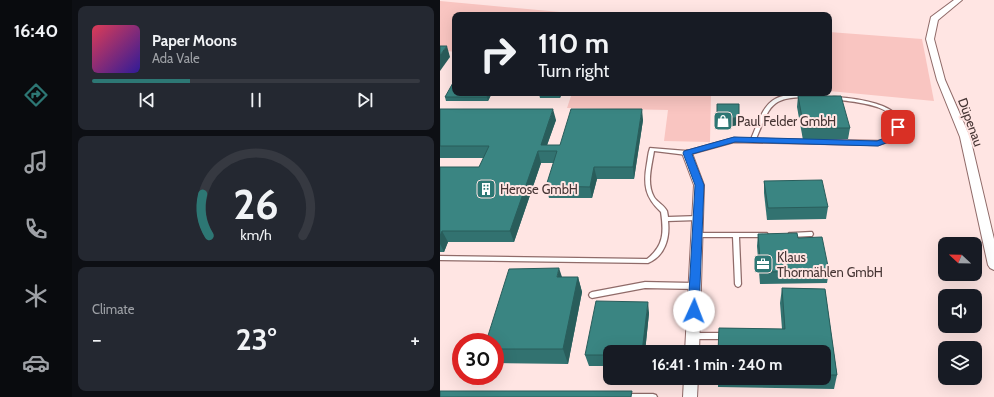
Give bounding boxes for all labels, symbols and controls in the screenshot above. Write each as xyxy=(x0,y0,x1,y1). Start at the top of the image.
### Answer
text: 16:40 xyxy=(14,20,58,42)
text: 110 m xyxy=(538,26,609,60)
icon: right xyxy=(472,28,524,80)
text: Paper Moons xyxy=(152,32,237,50)
text: Ada Vale xyxy=(152,50,200,66)
text: Turn right xyxy=(538,60,609,82)
icon: directions xyxy=(22,81,50,109)
icon: previous xyxy=(136,89,158,111)
icon: pause xyxy=(245,89,267,111)
icon: next xyxy=(354,89,376,111)
street label: Düpenau xyxy=(955,96,987,149)
shop icon: Paul Felder GmbH xyxy=(712,110,734,132)
pin xyxy=(881,110,915,144)
place label: Paul Felder GmbH xyxy=(737,113,836,129)
icon: arrive xyxy=(887,116,909,138)
icon: music xyxy=(22,148,50,176)
building icon: Herose GmbH xyxy=(475,178,497,200)
text: 26 xyxy=(233,179,279,229)
place label: Herose GmbH xyxy=(500,181,578,197)
icon: phone xyxy=(22,215,50,243)
text: km/h xyxy=(240,226,272,244)
north arrow xyxy=(938,237,982,281)
map controls xyxy=(938,237,982,385)
place label: Klaus Thormählen GmbH xyxy=(777,249,883,280)
office icon: Klaus Thormählen GmbH xyxy=(752,253,774,275)
icon: climate xyxy=(22,282,50,310)
button: sound xyxy=(938,289,982,333)
position arrow xyxy=(673,290,715,332)
text: Climate xyxy=(92,301,134,317)
text: 23° xyxy=(236,321,276,358)
text: − xyxy=(92,326,102,353)
text: + xyxy=(410,326,420,353)
speed limit sign: 30 xyxy=(452,333,504,385)
button: layers xyxy=(938,341,982,385)
icon: car xyxy=(22,349,50,377)
text: 16:41 · 1 min · 240 m xyxy=(652,356,782,374)

